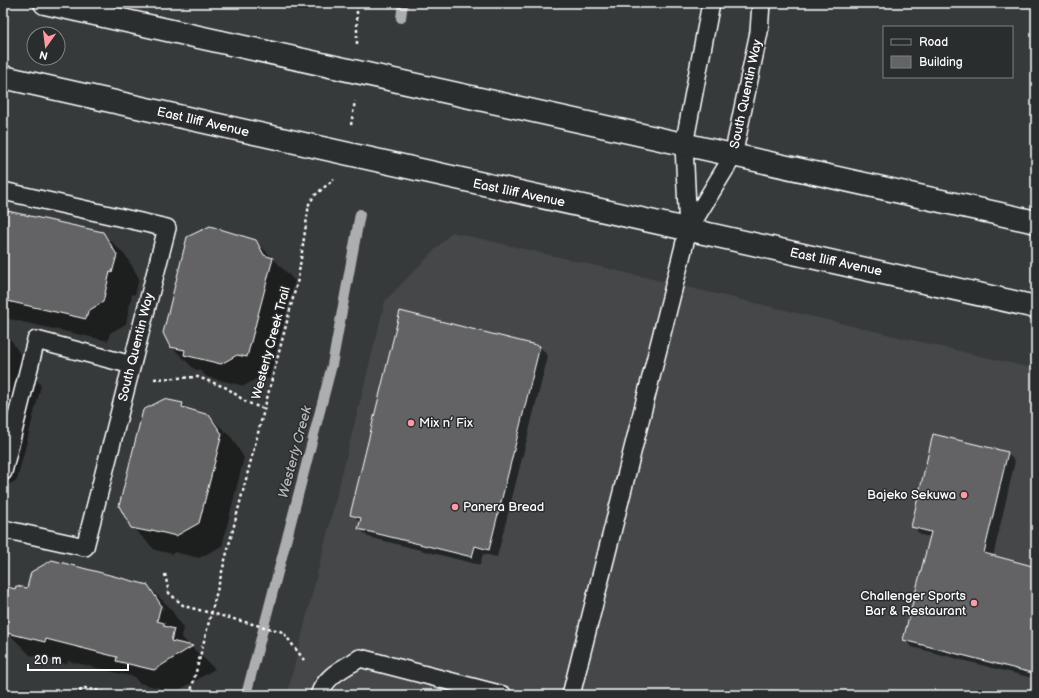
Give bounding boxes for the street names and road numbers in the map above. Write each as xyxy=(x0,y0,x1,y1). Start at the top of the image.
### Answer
street label: South Quentin Way xyxy=(727,38,765,150)
street label: East Iliff Avenue xyxy=(155,104,251,140)
street label: East Iliff Avenue xyxy=(471,175,567,211)
street label: East Iliff Avenue xyxy=(788,244,884,280)
street label: Westerly Creek Trail xyxy=(248,285,294,401)
street label: South Quentin Way xyxy=(115,291,157,403)

